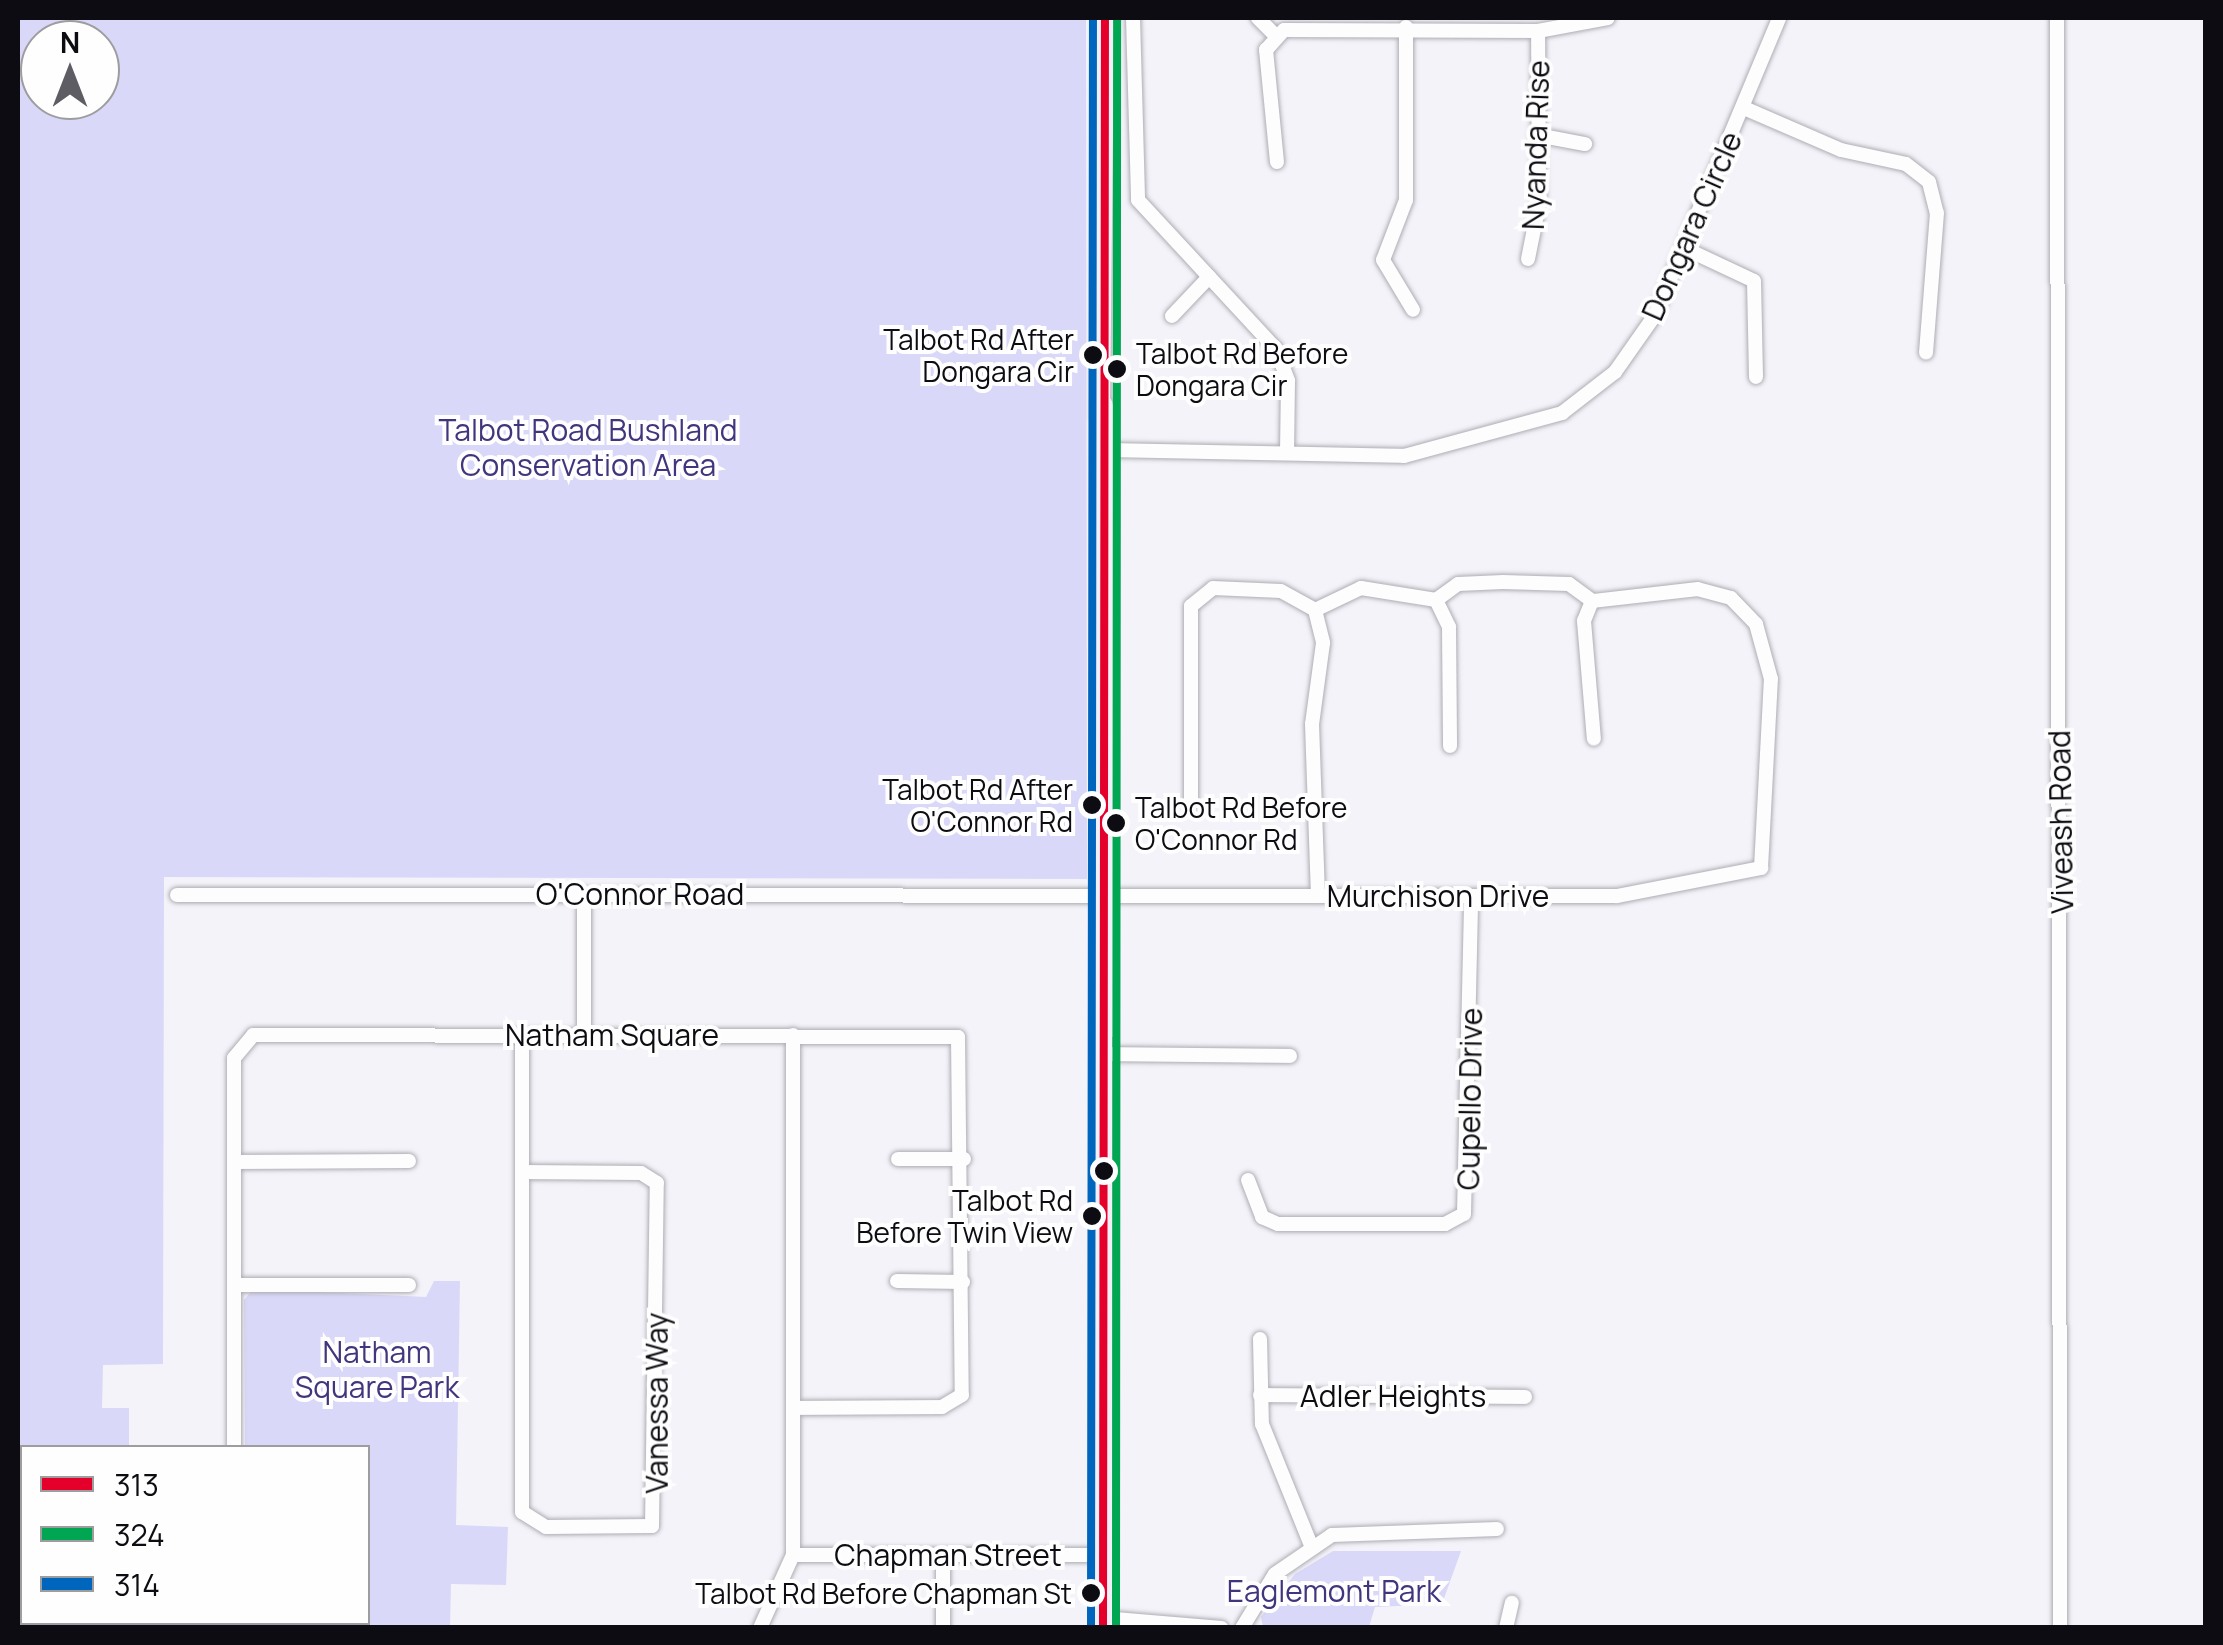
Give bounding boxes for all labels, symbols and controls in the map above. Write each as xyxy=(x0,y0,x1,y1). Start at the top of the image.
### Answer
north arrow xyxy=(20,20,120,120)
text: N xyxy=(60,23,80,61)
street label: Nyanda Rise xyxy=(1515,60,1557,230)
street label: Dongara Circle xyxy=(1634,126,1750,326)
place label: Talbot Rd After Dongara Cir xyxy=(883,322,1074,388)
place label: Talbot Rd Before Dongara Cir xyxy=(1136,336,1348,402)
marker: Talbot Rd After Dongara Cir xyxy=(1083,345,1103,365)
marker: Talbot Rd Before Dongara Cir xyxy=(1107,359,1127,379)
park label: Talbot Road Bushland Conservation Area xyxy=(438,412,738,482)
street label: Viveash Road xyxy=(2041,730,2081,914)
place label: Talbot Rd After O'Connor Rd xyxy=(882,772,1073,838)
place label: Talbot Rd Before O'Connor Rd xyxy=(1135,790,1347,856)
marker: Talbot Rd After O'Connor Rd xyxy=(1082,795,1102,815)
marker: Talbot Rd Before O'Connor Rd xyxy=(1106,813,1126,833)
street label: O'Connor Road xyxy=(536,876,744,912)
street label: Murchison Drive xyxy=(1327,878,1549,914)
street label: Cupello Drive xyxy=(1450,1007,1490,1191)
street label: Natham Square xyxy=(505,1017,719,1053)
unlabelled marker xyxy=(1094,1161,1114,1181)
place label: Talbot Rd Before Twin View xyxy=(856,1183,1073,1249)
marker: Talbot Rd Before Twin View xyxy=(1082,1206,1102,1226)
street label: Vanessa Way xyxy=(639,1312,675,1494)
park label: Natham Square Park xyxy=(295,1334,459,1404)
street label: Adler Heights xyxy=(1300,1378,1486,1414)
legend xyxy=(20,1445,370,1625)
text: 313 xyxy=(114,1464,159,1505)
text: 324 xyxy=(114,1514,165,1555)
street label: Chapman Street xyxy=(834,1537,1062,1573)
text: 314 xyxy=(114,1564,160,1605)
park label: Eaglemont Park xyxy=(1227,1573,1441,1609)
place label: Talbot Rd Before Chapman St xyxy=(695,1576,1072,1610)
marker: Talbot Rd Before Chapman St xyxy=(1081,1583,1101,1603)

